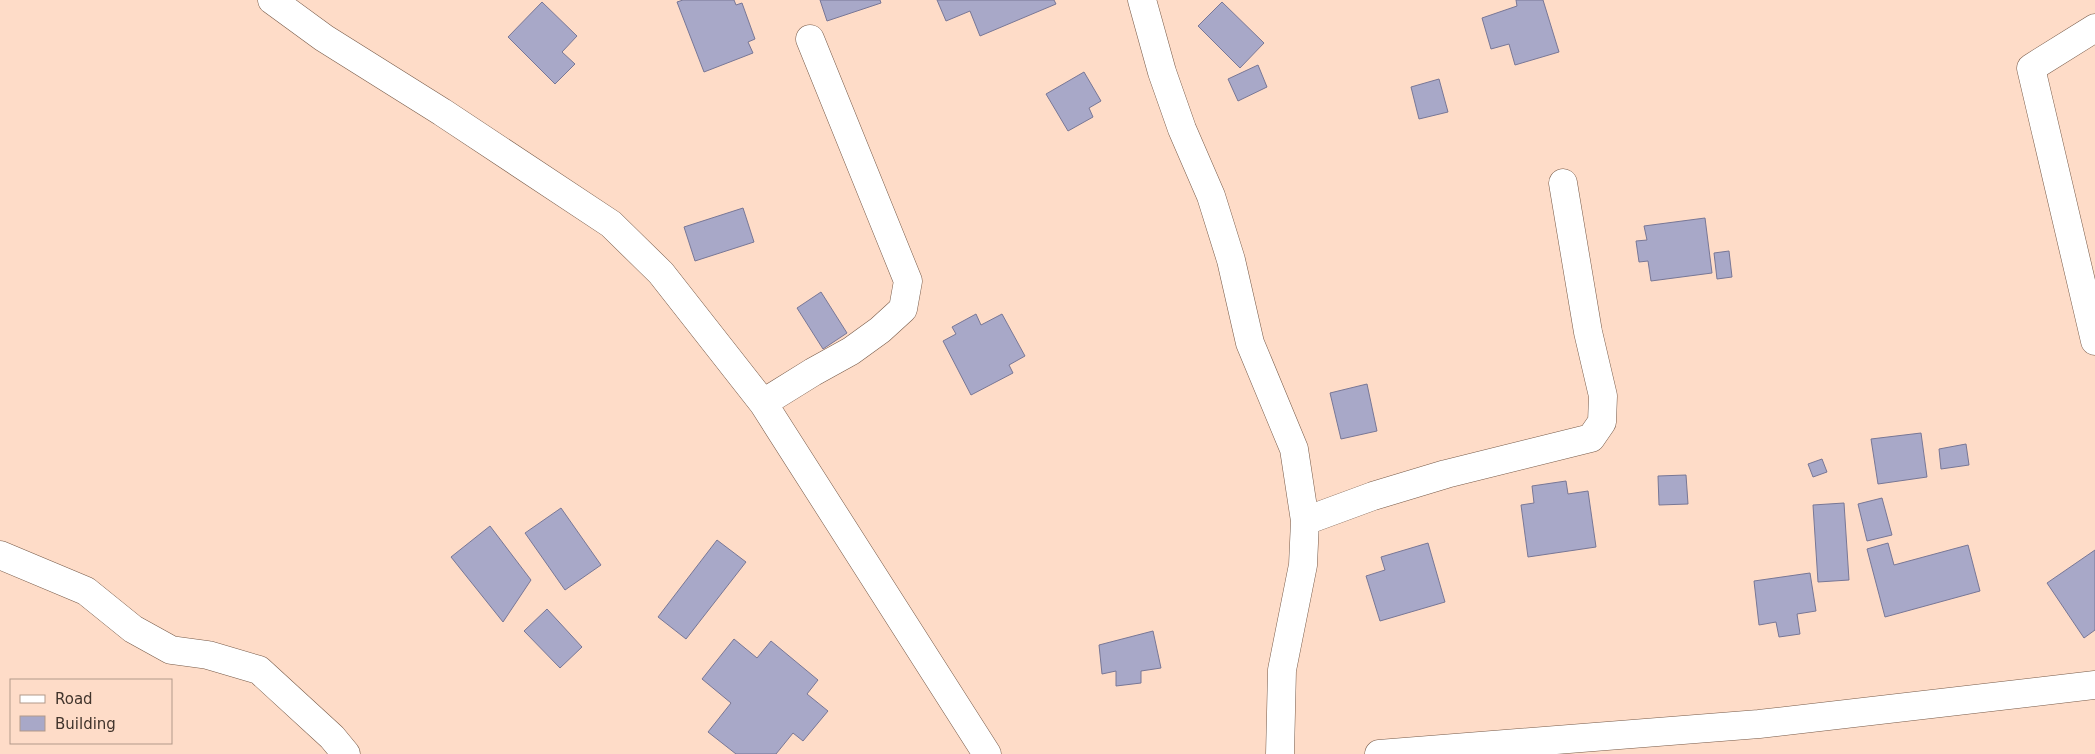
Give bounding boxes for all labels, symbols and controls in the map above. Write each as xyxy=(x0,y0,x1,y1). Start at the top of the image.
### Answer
legend xyxy=(10,679,172,744)
text: Road xyxy=(55,690,93,708)
text: Building xyxy=(55,715,116,733)

